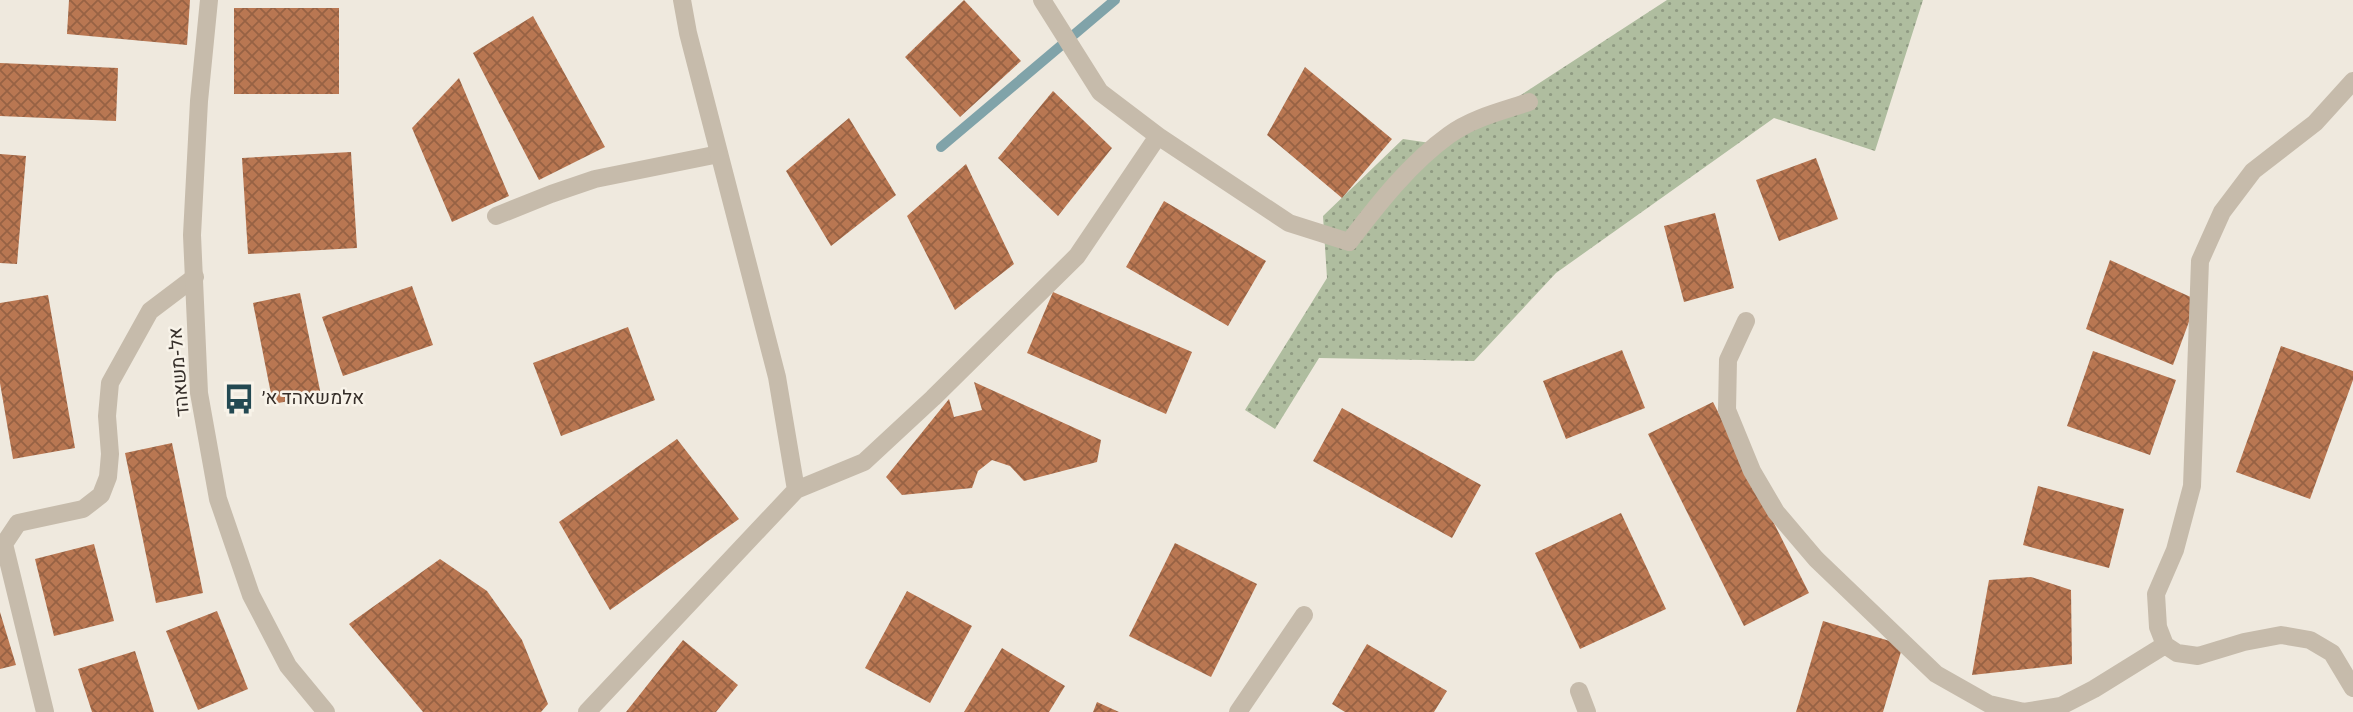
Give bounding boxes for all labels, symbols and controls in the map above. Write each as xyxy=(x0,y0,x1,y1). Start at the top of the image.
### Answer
street label: אל-משאהד xyxy=(164,326,196,418)
bus stop icon: אלמשאהד א׳ xyxy=(222,382,256,416)
place label: אלמשאהד א׳ xyxy=(262,387,364,411)

